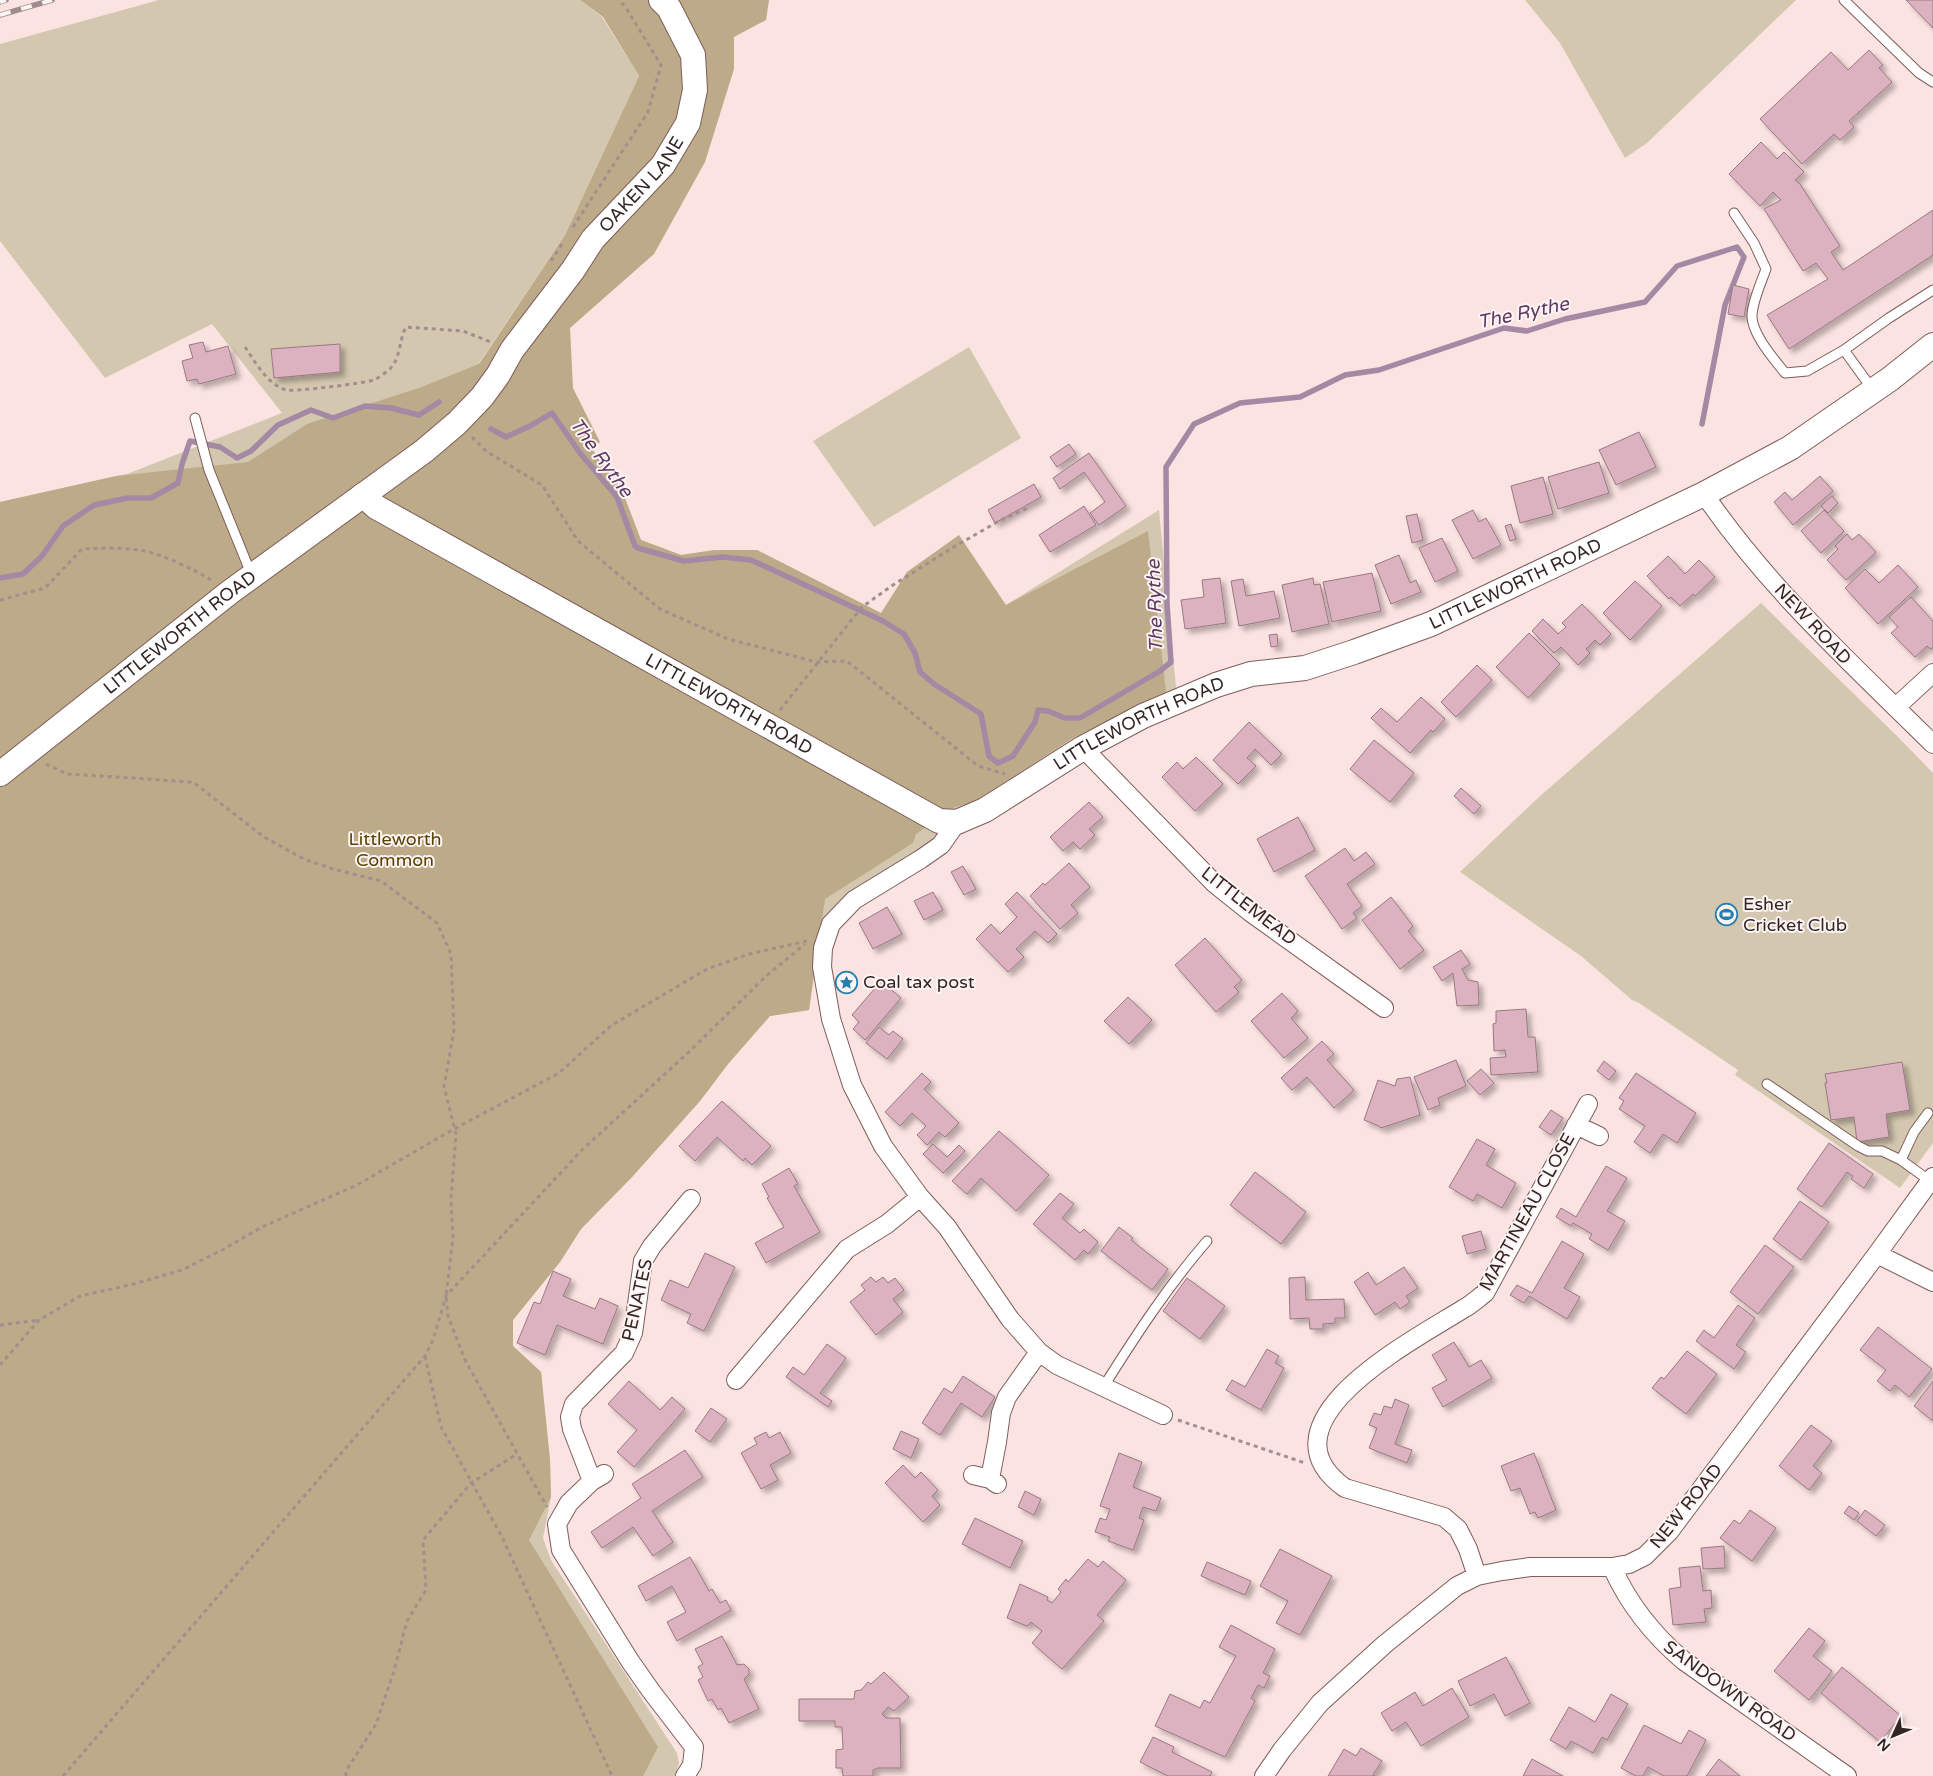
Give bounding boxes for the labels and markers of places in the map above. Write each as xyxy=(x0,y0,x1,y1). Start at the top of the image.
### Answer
place label: Esher Cricket Club xyxy=(1743,893,1847,936)
sports icon: Esher Cricket Club xyxy=(1715,902,1739,926)
place icon: Coal tax post xyxy=(835,970,859,994)
place label: Coal tax post xyxy=(863,971,975,993)

